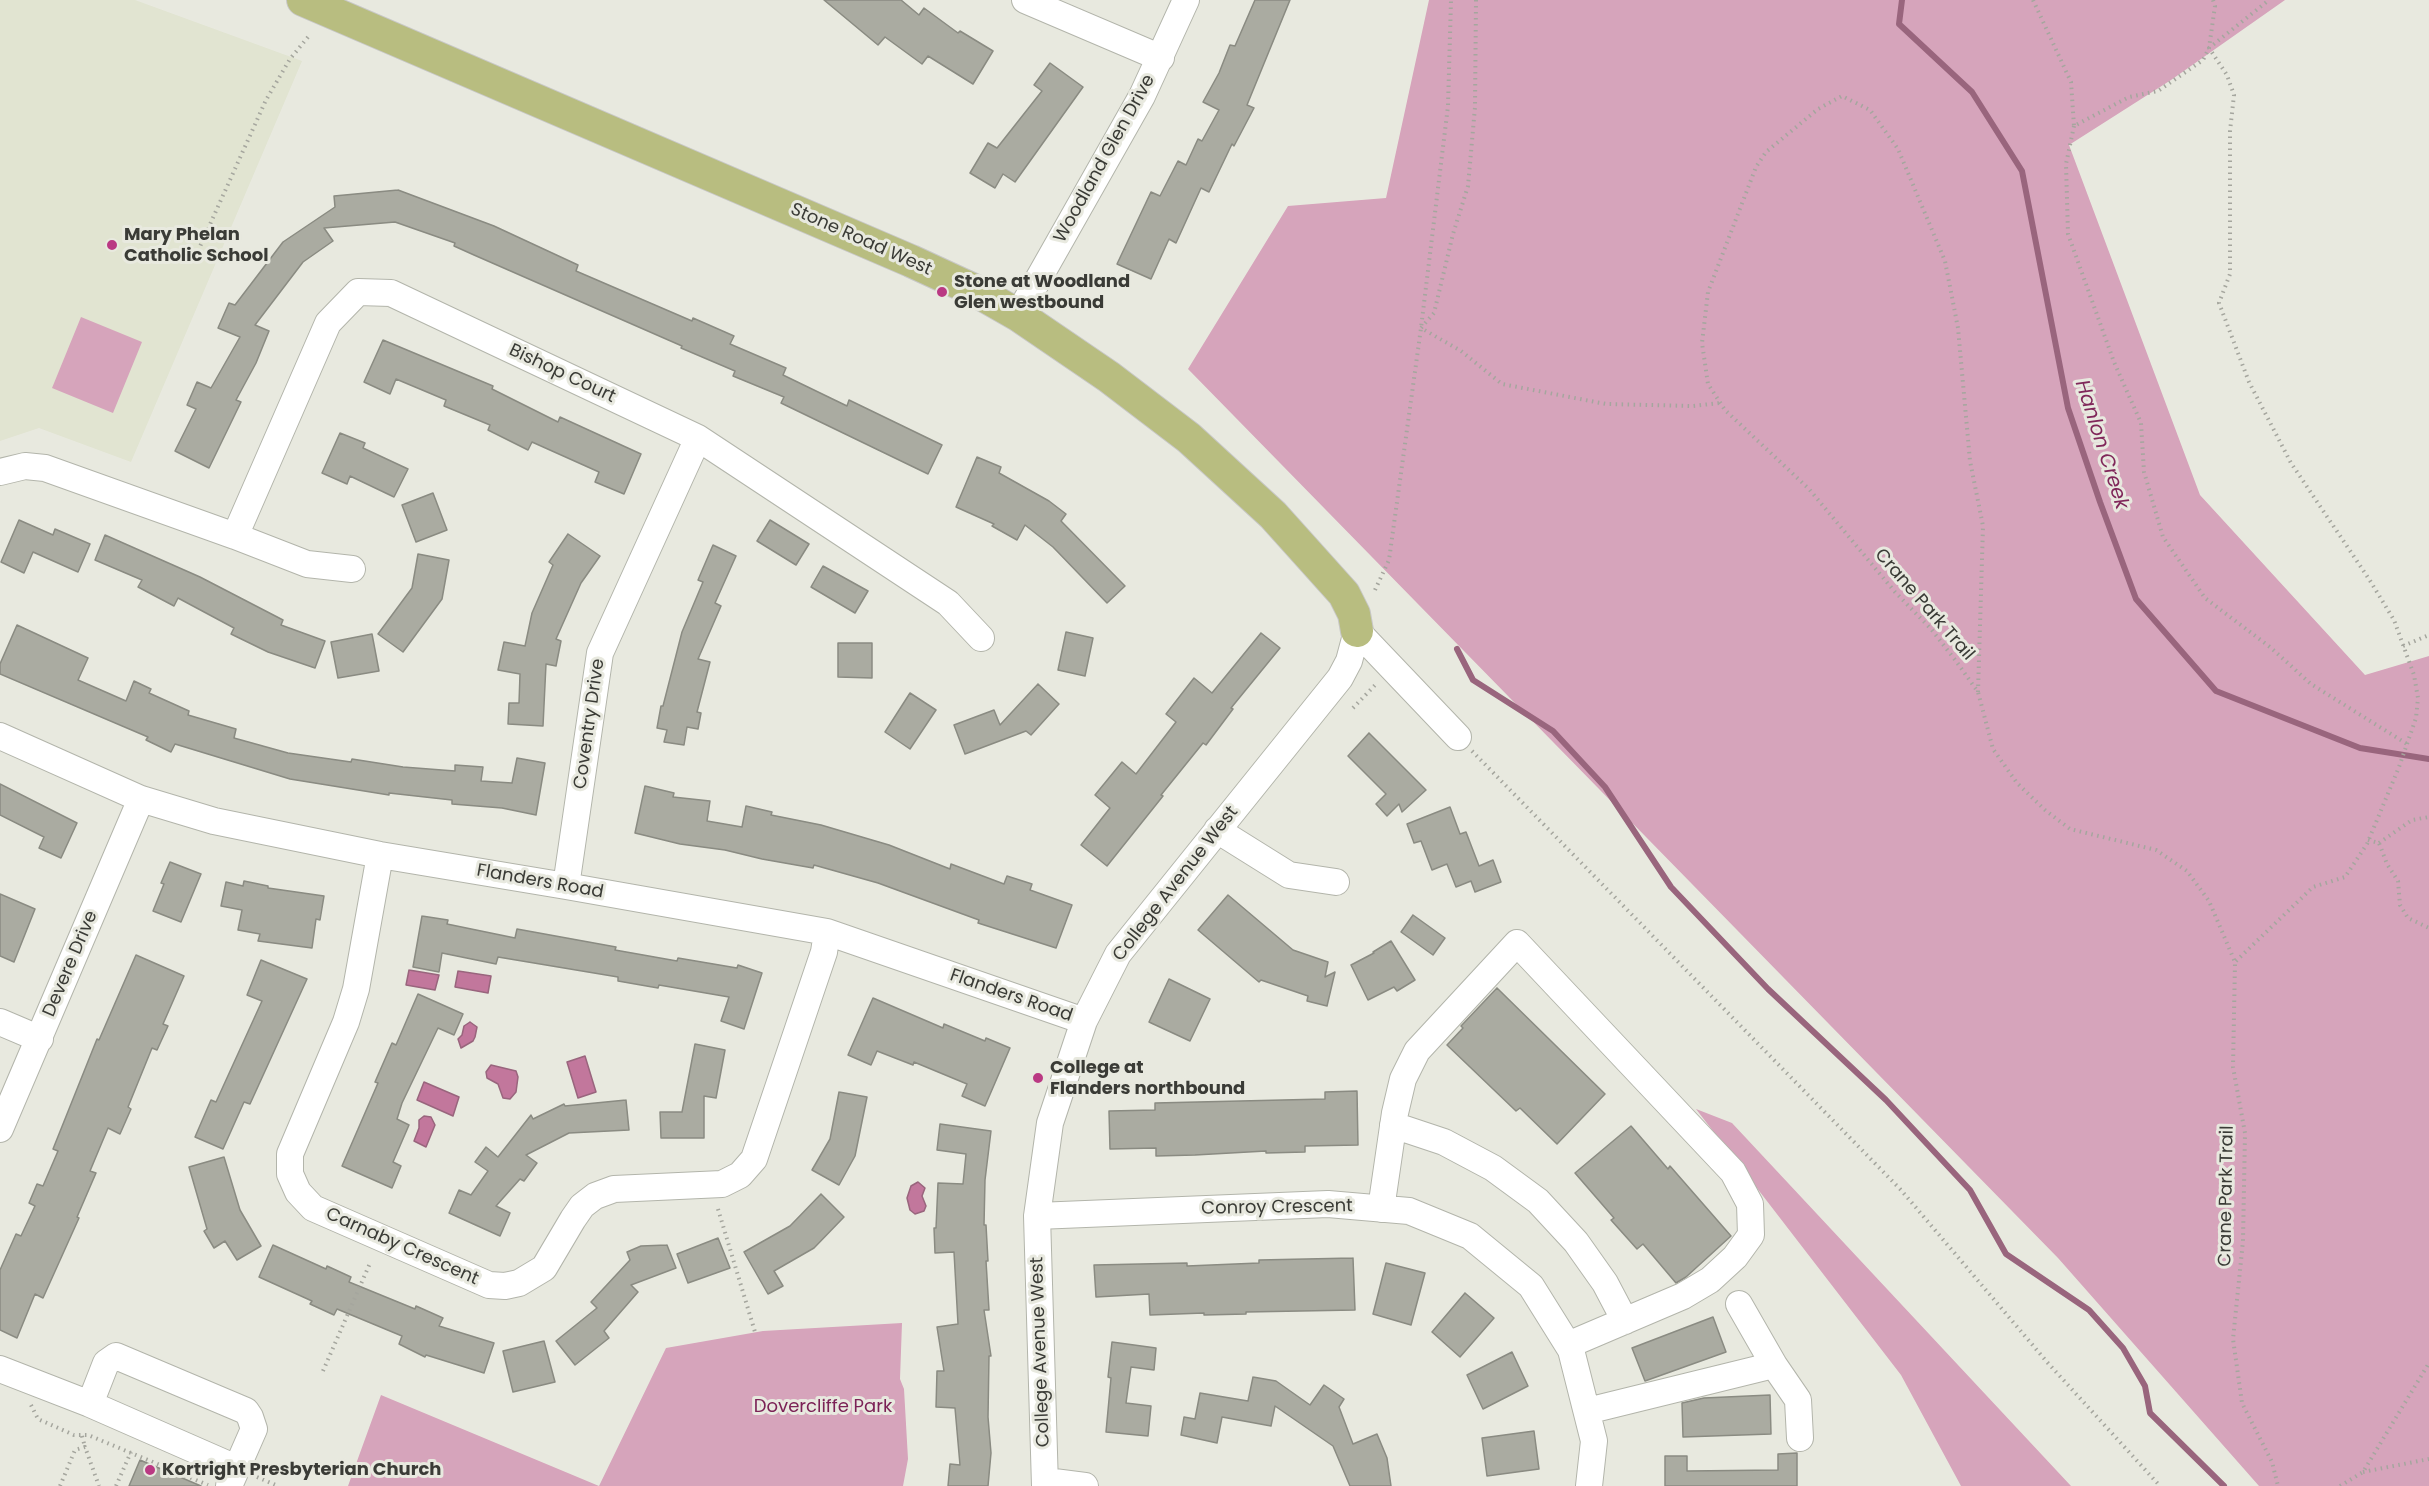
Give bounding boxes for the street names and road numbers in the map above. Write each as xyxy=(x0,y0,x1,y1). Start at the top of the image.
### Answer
street label: Woodland Glen Drive xyxy=(1050,71,1160,247)
street label: Stone Road West xyxy=(787,199,935,281)
street label: Bishop Court xyxy=(505,340,619,408)
street label: Crane Park Trail xyxy=(1870,545,1978,665)
street label: Coventry Drive xyxy=(570,657,610,791)
street label: College Avenue West xyxy=(1109,802,1243,966)
street label: Flanders Road xyxy=(475,860,605,904)
street label: Devere Drive xyxy=(39,908,103,1020)
street label: Flanders Road xyxy=(947,965,1075,1027)
street label: Crane Park Trail xyxy=(2215,1125,2239,1267)
street label: Conroy Crescent xyxy=(1201,1196,1353,1220)
street label: Carnaby Crescent xyxy=(322,1204,482,1290)
street label: College Avenue West xyxy=(1027,1256,1055,1448)

